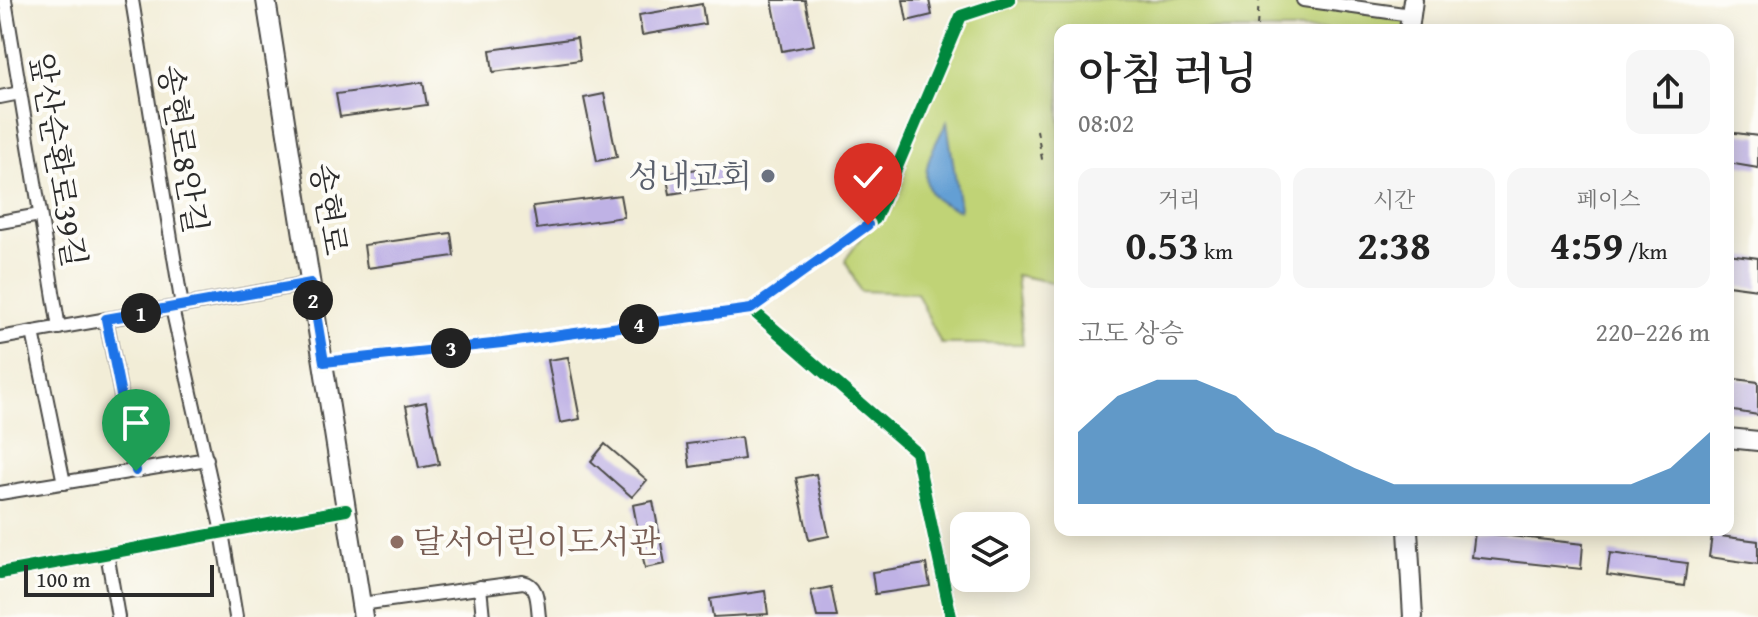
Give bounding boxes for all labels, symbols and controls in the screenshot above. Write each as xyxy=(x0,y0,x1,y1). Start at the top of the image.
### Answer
text: 아침 러닝 xyxy=(1078,41,1258,105)
street label: 앞산순환로39길 xyxy=(18,49,99,270)
button: share xyxy=(1626,50,1710,134)
street label: 송현로8안길 xyxy=(147,61,220,237)
text: 08:02 xyxy=(1078,103,1134,142)
pin xyxy=(834,143,902,225)
place label: 성내교회 xyxy=(628,152,752,199)
icon: check xyxy=(846,155,890,199)
street label: 송현로 xyxy=(299,159,360,258)
marker: 성내교회 xyxy=(759,167,777,185)
text: 거리 xyxy=(1158,183,1201,215)
text: 시간 xyxy=(1373,183,1415,215)
text: 페이스 xyxy=(1577,183,1641,215)
text: 0.53 xyxy=(1126,215,1199,274)
text: 2:38 xyxy=(1357,215,1431,274)
text: 4:59 xyxy=(1550,215,1623,274)
text: km xyxy=(1199,235,1233,267)
text: /km xyxy=(1623,235,1668,267)
pin: 2 xyxy=(293,280,333,320)
text: 2 xyxy=(307,284,319,316)
pin: 1 xyxy=(121,293,161,333)
text: 1 xyxy=(135,297,147,329)
pin: 4 xyxy=(619,304,659,344)
text: 4 xyxy=(633,308,645,340)
text: 220–226 m xyxy=(1596,312,1710,351)
text: 고도 상승 xyxy=(1078,313,1184,352)
pin: 3 xyxy=(431,328,471,368)
text: 3 xyxy=(445,332,457,364)
pin xyxy=(102,389,170,471)
icon: arrive xyxy=(114,401,158,445)
map controls xyxy=(950,512,1030,592)
button: layers xyxy=(950,512,1030,592)
place label: 달서어린이도서관 xyxy=(413,518,660,565)
marker: 달서어린이도서관 xyxy=(388,533,406,551)
scale bar xyxy=(24,561,214,597)
text: 100 m xyxy=(36,563,91,595)

